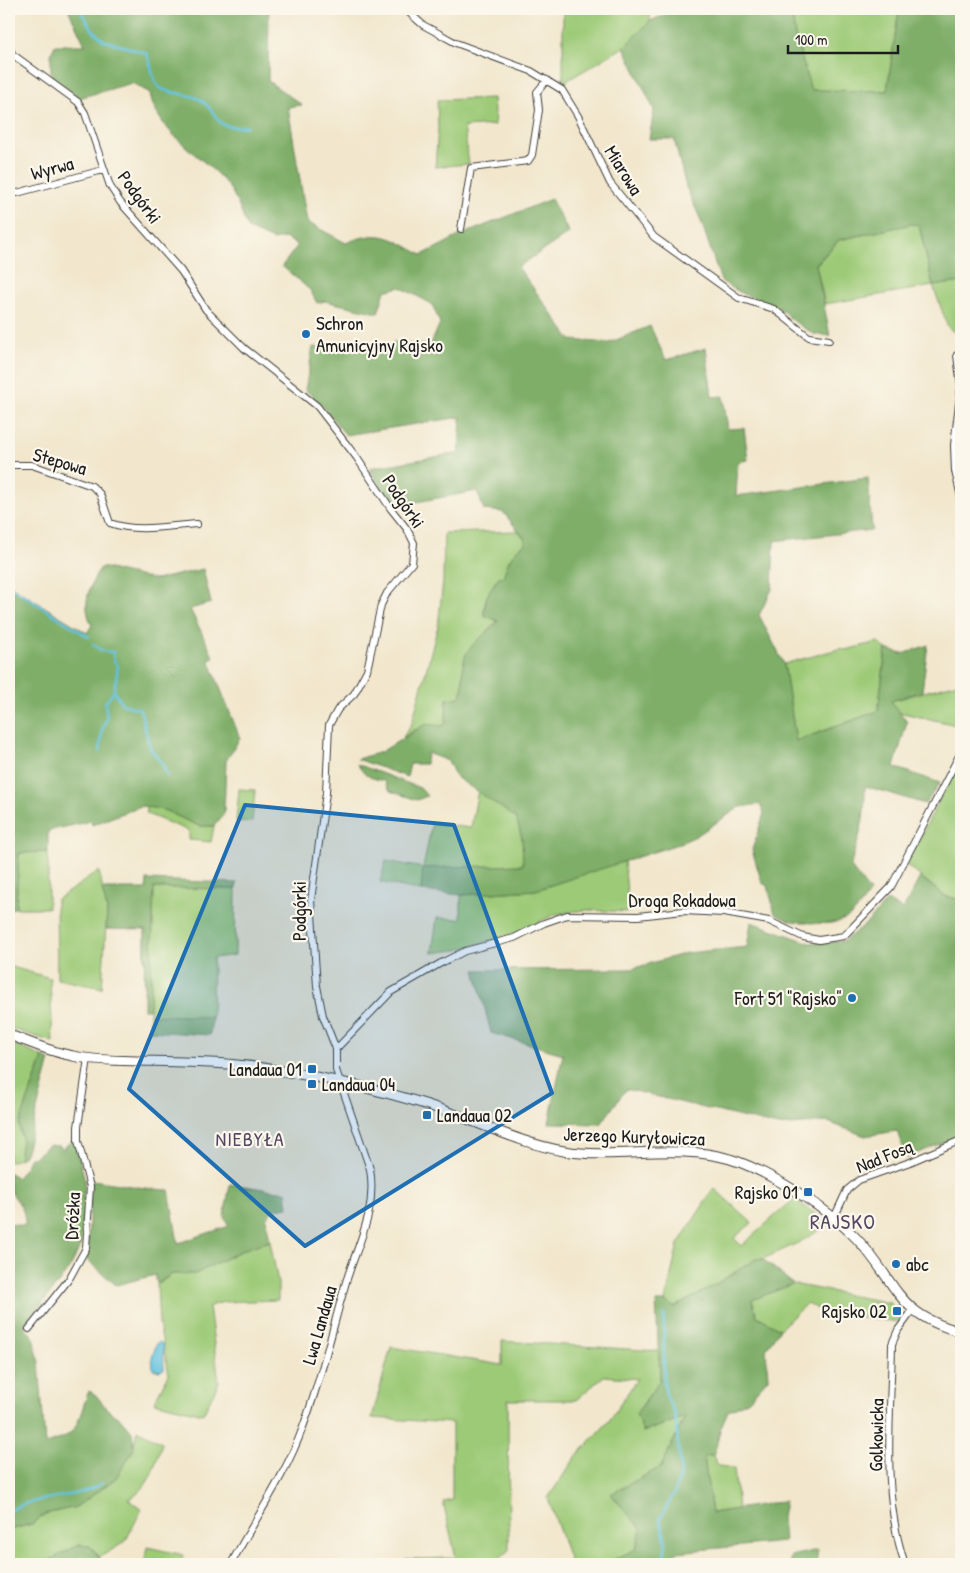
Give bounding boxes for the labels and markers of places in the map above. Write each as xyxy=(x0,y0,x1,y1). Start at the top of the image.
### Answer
place label: Schron Amunicyjny Rajsko xyxy=(316,310,443,358)
marker: Schron Amunicyjny Rajsko xyxy=(300,328,312,340)
place label: Fort 51 "Rajsko" xyxy=(734,985,842,1011)
marker: Fort 51 "Rajsko" xyxy=(846,992,858,1004)
place label: Landaua 01 xyxy=(229,1056,302,1082)
marker: Landaua 01 xyxy=(306,1063,318,1075)
place label: Landaua 04 xyxy=(322,1071,395,1097)
marker: Landaua 04 xyxy=(306,1078,318,1090)
place label: Landaua 02 xyxy=(437,1102,512,1128)
marker: Landaua 02 xyxy=(421,1109,433,1121)
place label: Rajsko 01 xyxy=(735,1179,798,1205)
marker: Rajsko 01 xyxy=(802,1186,814,1198)
place label: abc xyxy=(906,1251,929,1277)
marker: abc xyxy=(890,1258,902,1270)
place label: Rajsko 02 xyxy=(822,1298,887,1324)
marker: Rajsko 02 xyxy=(891,1305,903,1317)

